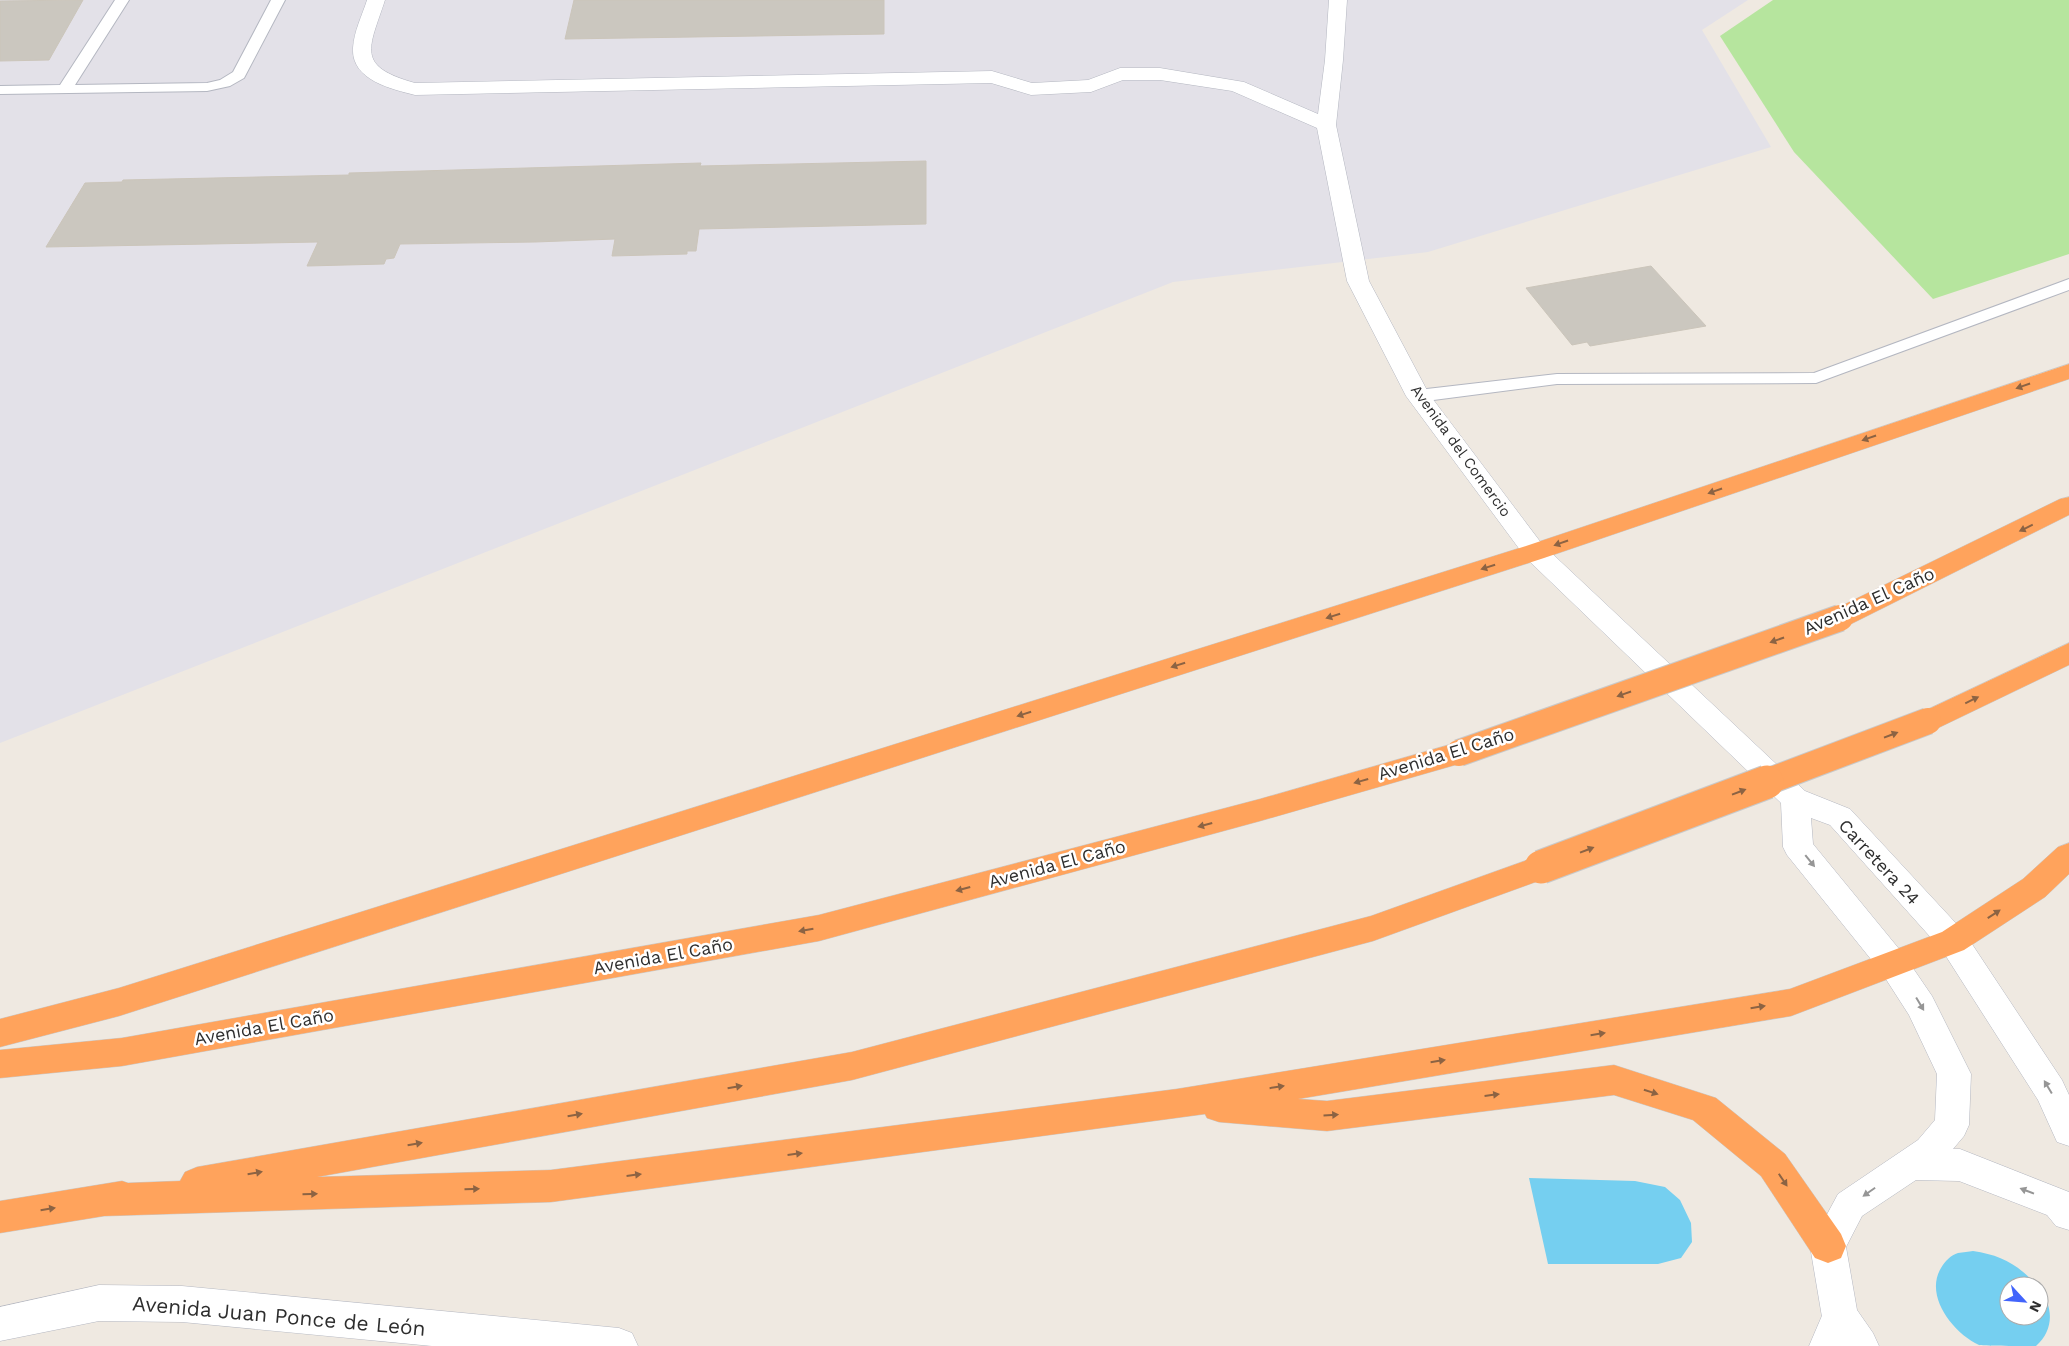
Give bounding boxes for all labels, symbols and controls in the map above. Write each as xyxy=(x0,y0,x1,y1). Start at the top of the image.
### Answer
street label: Avenida del Comercio xyxy=(1407,382,1515,520)
one-way arrow xyxy=(2015,382,2030,390)
one-way arrow xyxy=(1861,435,1876,443)
one-way arrow xyxy=(1707,487,1722,495)
one-way arrow xyxy=(2019,524,2033,532)
one-way arrow xyxy=(1553,539,1568,547)
street label: Avenida El Caño xyxy=(1800,562,1938,639)
one-way arrow xyxy=(1481,563,1496,571)
one-way arrow xyxy=(1326,612,1341,620)
one-way arrow xyxy=(1769,636,1784,644)
one-way arrow xyxy=(1171,662,1186,669)
one-way arrow xyxy=(1616,690,1631,698)
one-way arrow xyxy=(1965,696,1979,704)
one-way arrow xyxy=(1016,711,1031,718)
street label: Avenida El Caño xyxy=(1375,723,1516,784)
one-way arrow xyxy=(1884,731,1899,739)
one-way arrow xyxy=(1354,777,1369,785)
one-way arrow xyxy=(1732,788,1746,796)
street label: Carretera 24 xyxy=(1835,815,1924,909)
one-way arrow xyxy=(1197,821,1212,829)
street label: Avenida El Caño xyxy=(986,835,1128,892)
one-way arrow xyxy=(1579,846,1594,853)
one-way arrow xyxy=(1805,854,1816,867)
one-way arrow xyxy=(956,885,971,893)
one-way arrow xyxy=(1987,909,2001,919)
one-way arrow xyxy=(798,926,814,934)
street label: Avenida El Caño xyxy=(592,933,734,978)
one-way arrow xyxy=(1915,998,1924,1011)
one-way arrow xyxy=(1751,1003,1767,1011)
street label: Avenida El Caño xyxy=(193,1004,335,1049)
one-way arrow xyxy=(1590,1029,1606,1037)
one-way arrow xyxy=(1430,1056,1446,1064)
one-way arrow xyxy=(2044,1081,2053,1094)
one-way arrow xyxy=(727,1082,743,1090)
one-way arrow xyxy=(1270,1083,1286,1091)
one-way arrow xyxy=(1644,1089,1659,1096)
one-way arrow xyxy=(1484,1091,1500,1099)
one-way arrow xyxy=(567,1111,583,1119)
one-way arrow xyxy=(1323,1111,1339,1119)
one-way arrow xyxy=(407,1140,423,1148)
one-way arrow xyxy=(787,1150,803,1158)
one-way arrow xyxy=(247,1168,263,1176)
one-way arrow xyxy=(626,1171,642,1179)
one-way arrow xyxy=(1778,1174,1788,1187)
one-way arrow xyxy=(464,1184,480,1192)
one-way arrow xyxy=(1862,1187,1876,1197)
one-way arrow xyxy=(2020,1187,2034,1195)
one-way arrow xyxy=(302,1189,318,1197)
one-way arrow xyxy=(40,1204,56,1212)
north arrow xyxy=(1999,1276,2049,1326)
street label: Avenida Juan Ponce de León xyxy=(131,1290,427,1341)
text: N xyxy=(2026,1299,2045,1315)

